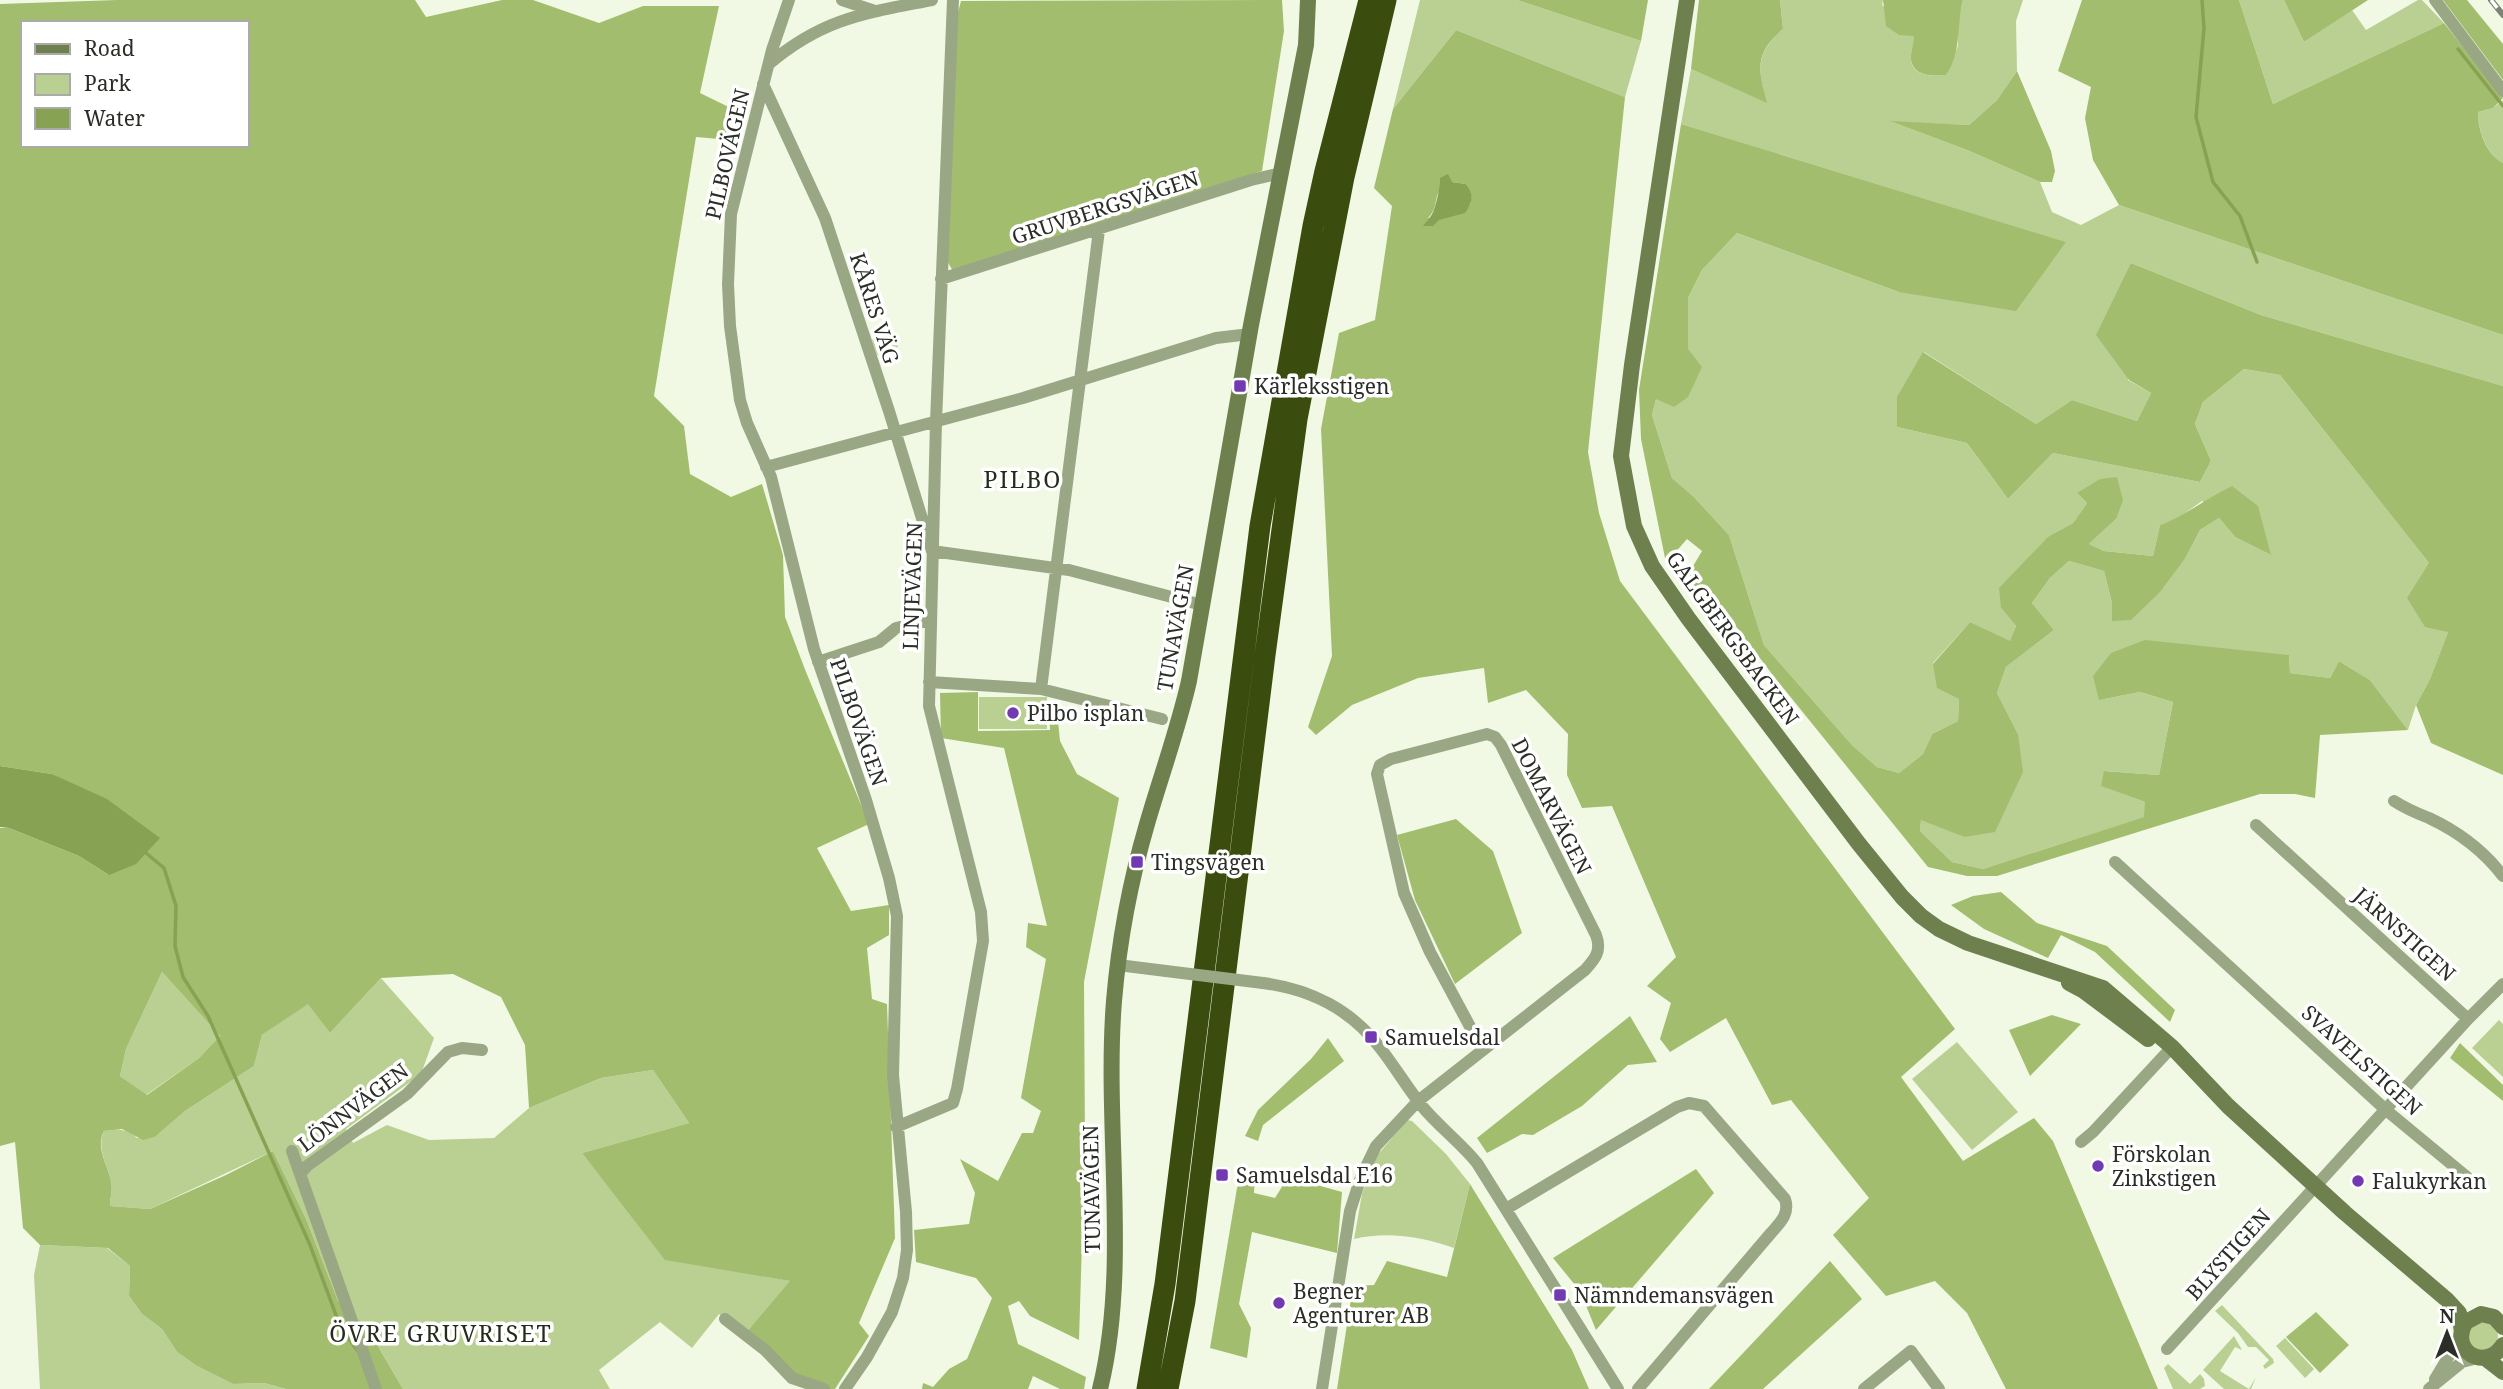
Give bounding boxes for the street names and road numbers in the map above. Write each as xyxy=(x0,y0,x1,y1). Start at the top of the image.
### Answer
street label: PILBOVÄGEN xyxy=(698,86,756,222)
street label: GRUVBERGSVÄGEN xyxy=(1008,164,1202,250)
street label: KÅRES VÄG xyxy=(844,249,906,367)
street label: LINJEVÄGEN xyxy=(896,522,928,650)
street label: GALGBERGSBACKEN xyxy=(1660,545,1806,731)
street label: TUNAVÄGEN xyxy=(1150,563,1200,693)
street label: PILBOVÄGEN xyxy=(824,654,894,790)
street label: DOMARVÄGEN xyxy=(1506,733,1598,879)
street label: JÄRNSTIGEN xyxy=(2347,880,2462,987)
street label: SVAVELSTIGEN xyxy=(2296,999,2428,1121)
street label: LÖNNVÄGEN xyxy=(292,1056,414,1158)
street label: TUNAVÄGEN xyxy=(1076,1125,1106,1253)
street label: BLYSTIGEN xyxy=(2179,1202,2277,1306)

